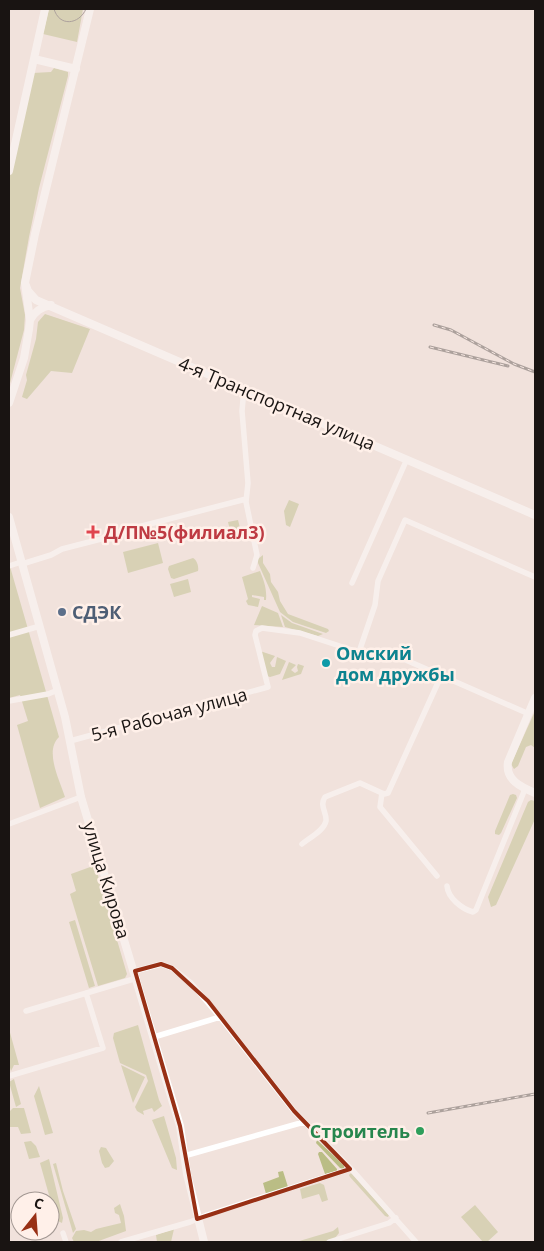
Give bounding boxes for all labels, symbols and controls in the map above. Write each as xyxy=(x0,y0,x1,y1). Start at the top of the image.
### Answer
street label: 4-я Транспортная улица xyxy=(175,351,379,455)
place label: Д/П№5(филиал3) xyxy=(104,520,265,544)
marker: Д/П№5(филиал3) xyxy=(86,525,100,539)
place label: СДЭК xyxy=(72,600,122,624)
marker: СДЭК xyxy=(56,606,68,618)
place label: Омский дом дружбы xyxy=(336,641,455,686)
marker: Омский дом дружбы xyxy=(320,657,332,669)
street label: 5-я Рабочая улица xyxy=(88,682,250,746)
street label: улица Кирова xyxy=(78,818,136,942)
place label: Строитель xyxy=(310,1119,410,1143)
marker: Строитель xyxy=(414,1125,426,1137)
north arrow xyxy=(10,1191,60,1241)
text: С xyxy=(32,1193,46,1214)

